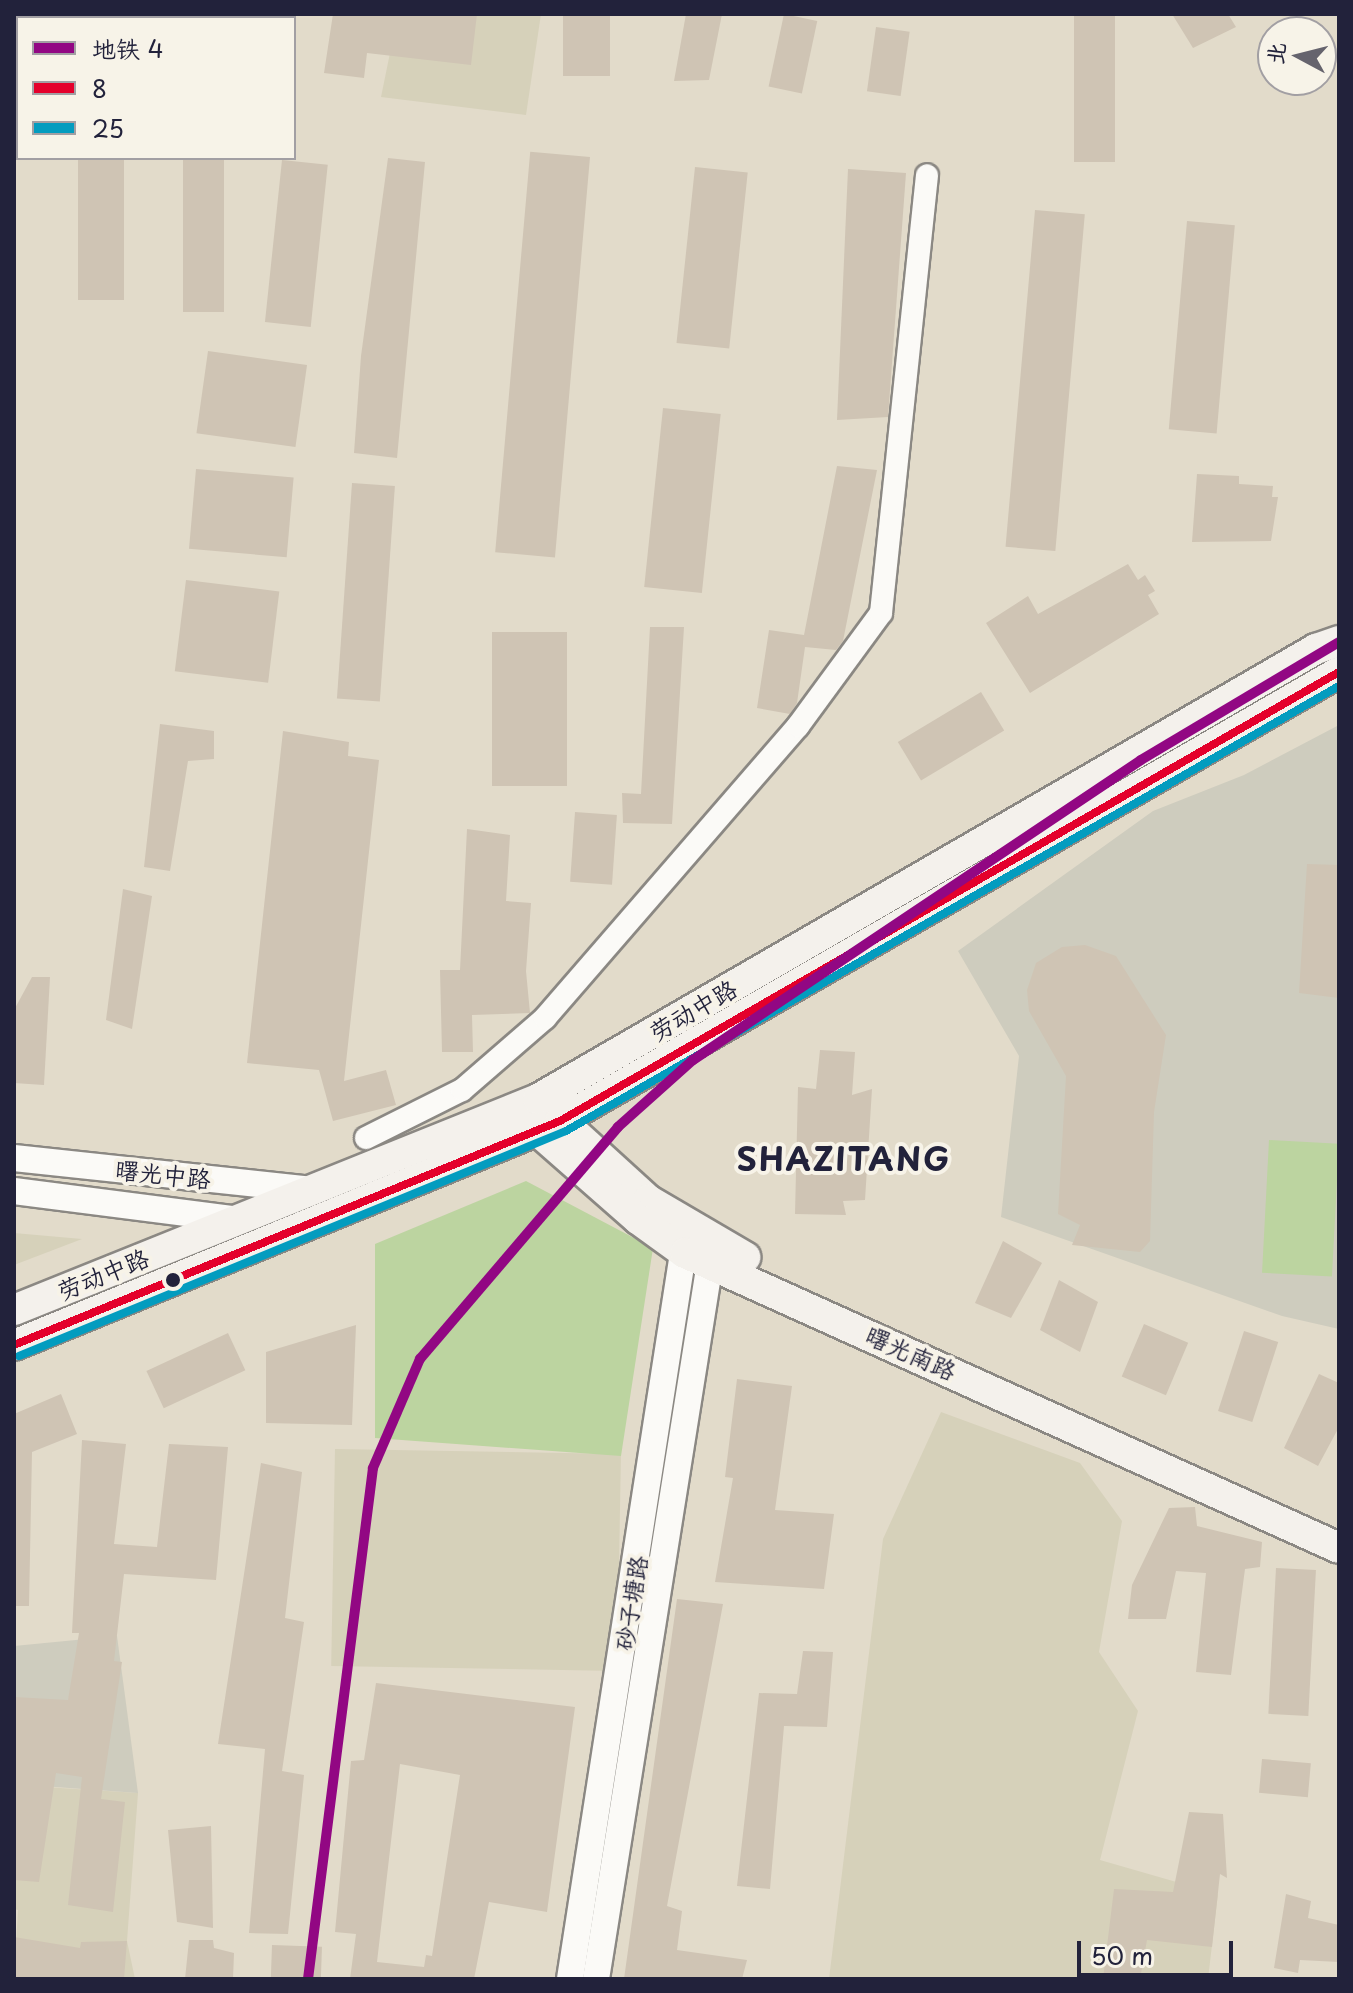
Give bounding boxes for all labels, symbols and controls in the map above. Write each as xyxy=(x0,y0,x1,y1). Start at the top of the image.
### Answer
legend xyxy=(16,16,296,160)
north arrow xyxy=(1257,16,1337,96)
text: 地铁 4 xyxy=(92,30,164,66)
text: 北 xyxy=(1257,40,1292,66)
text: 8 xyxy=(92,70,107,106)
text: 25 xyxy=(92,110,124,146)
street label: 劳动中路 xyxy=(644,974,742,1046)
district label: SHAZITANG xyxy=(737,1139,951,1177)
street label: 曙光中路 xyxy=(114,1155,212,1193)
street label: 劳动中路 xyxy=(53,1243,153,1305)
unlabelled marker xyxy=(165,1272,181,1288)
street label: 曙光南路 xyxy=(861,1320,961,1386)
street label: 砂子塘路 xyxy=(609,1553,653,1653)
scale bar xyxy=(1081,1925,1237,1975)
text: 50 m xyxy=(1091,1937,1153,1973)

